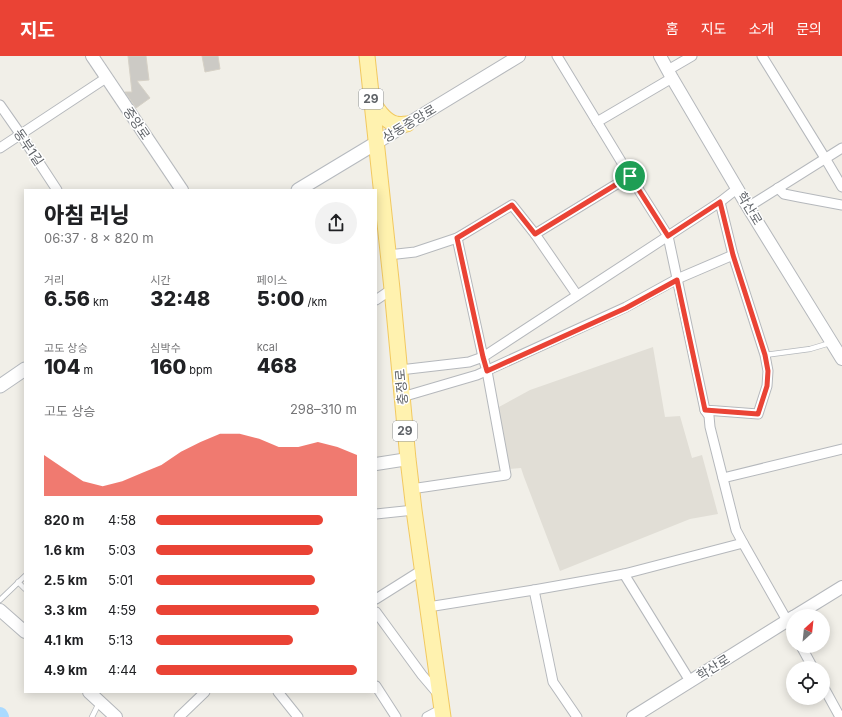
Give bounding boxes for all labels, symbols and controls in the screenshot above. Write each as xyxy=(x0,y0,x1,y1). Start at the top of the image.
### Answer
text: 지도 xyxy=(20,19,55,42)
text: 홈 xyxy=(666,20,679,37)
text: 지도 xyxy=(701,20,726,37)
text: 소개 xyxy=(748,20,774,37)
text: 문의 xyxy=(796,20,822,37)
road number: 29 xyxy=(359,89,383,109)
street label: 상동중앙로 xyxy=(379,101,439,145)
street label: 중앙로 xyxy=(120,104,154,142)
street label: 동부1길 xyxy=(11,125,47,169)
pin xyxy=(613,159,647,193)
icon: arrive xyxy=(619,165,641,187)
street label: 학산로 xyxy=(734,188,766,228)
text: 아침 러닝 xyxy=(44,202,130,228)
button: share xyxy=(315,202,357,244)
text: 06:37 · 8 × 820 m xyxy=(44,230,154,246)
text: 거리 xyxy=(44,273,64,287)
text: 시간 xyxy=(150,273,171,287)
text: 페이스 xyxy=(257,273,287,287)
text: 6.56 xyxy=(44,287,90,311)
text: 32:48 xyxy=(150,287,210,311)
text: 5:00 xyxy=(257,287,304,311)
text: km xyxy=(90,295,109,309)
text: /km xyxy=(304,295,327,309)
text: kcal xyxy=(257,340,278,354)
text: 고도 상승 xyxy=(44,341,88,355)
text: 심박수 xyxy=(150,341,181,355)
text: 468 xyxy=(257,354,297,378)
text: 104 xyxy=(44,355,80,379)
text: 160 xyxy=(150,355,186,379)
text: m xyxy=(80,363,93,377)
text: bpm xyxy=(186,363,212,377)
street label: 충정로 xyxy=(391,368,411,406)
text: 298–310 m xyxy=(290,401,357,417)
text: 고도 상승 xyxy=(44,403,96,419)
road number: 29 xyxy=(393,421,417,441)
text: 820 m xyxy=(44,512,84,528)
text: 4:58 xyxy=(108,512,136,528)
text: 1.6 km xyxy=(44,542,85,558)
text: 5:03 xyxy=(108,542,136,558)
text: 2.5 km xyxy=(44,572,87,588)
text: 5:01 xyxy=(108,572,133,588)
text: 3.3 km xyxy=(44,602,87,618)
text: 4:59 xyxy=(108,602,136,618)
north arrow xyxy=(786,609,830,653)
map controls xyxy=(786,609,830,705)
text: 4.1 km xyxy=(44,632,84,648)
text: 5:13 xyxy=(108,632,133,648)
street label: 학산로 xyxy=(694,651,732,683)
button: locate xyxy=(786,661,830,705)
text: 4.9 km xyxy=(44,662,87,678)
text: 4:44 xyxy=(108,662,137,678)

